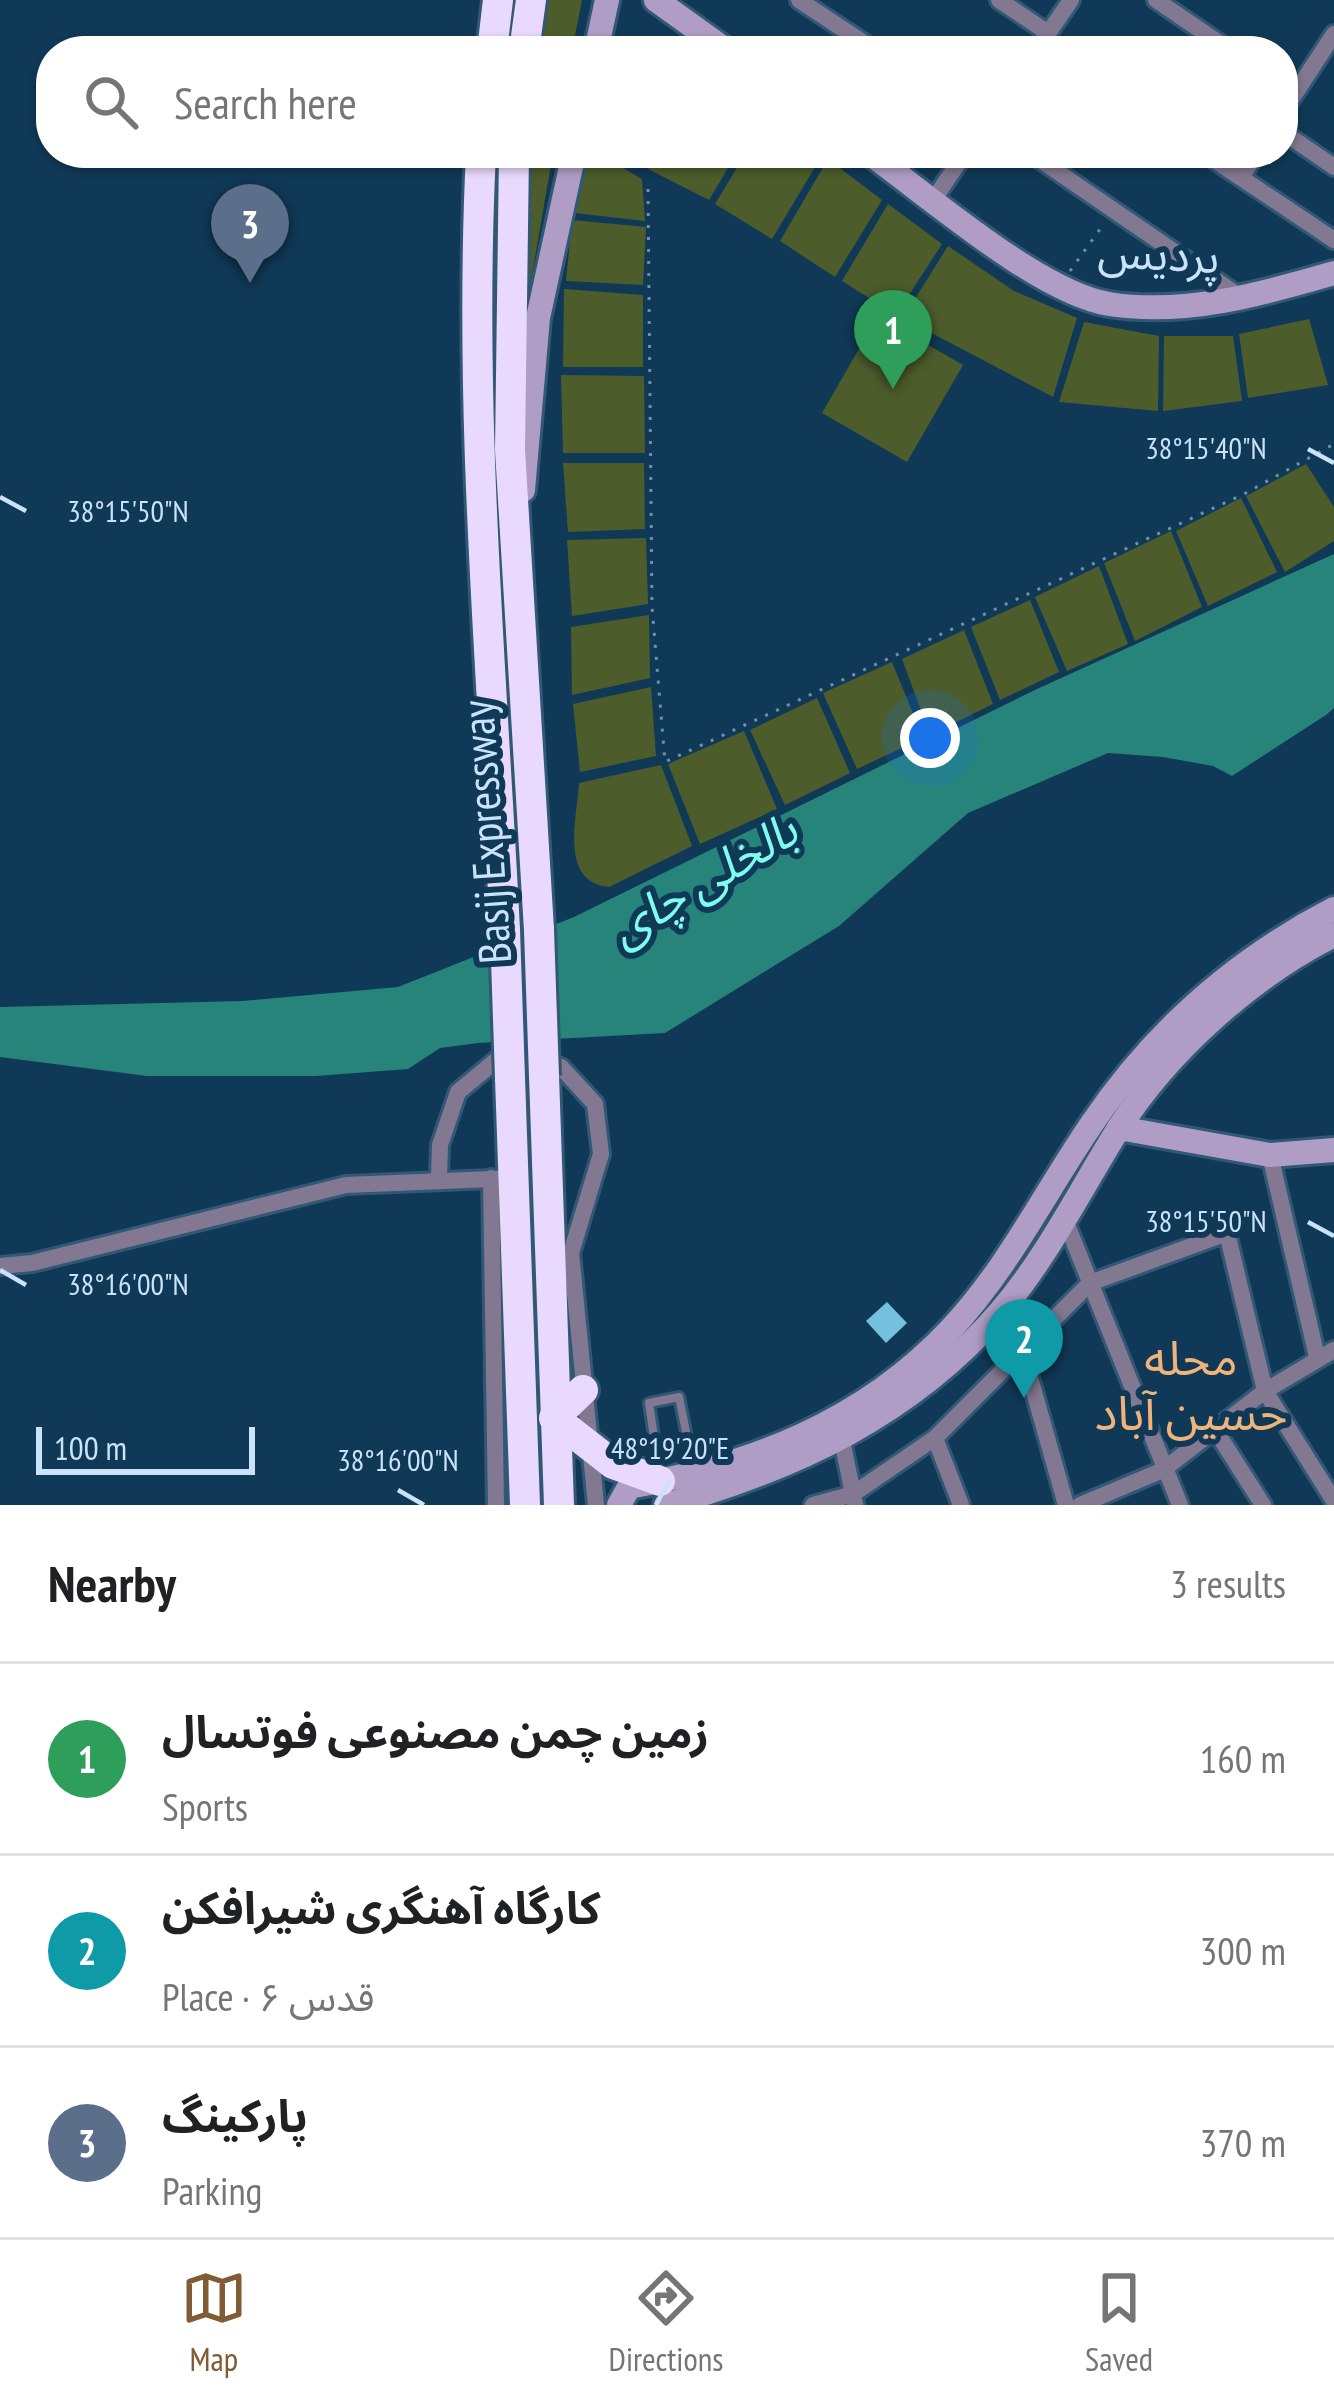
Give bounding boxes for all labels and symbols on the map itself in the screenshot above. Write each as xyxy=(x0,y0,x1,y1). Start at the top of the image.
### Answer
pin: 3 xyxy=(211,184,289,283)
street label: پردیس xyxy=(1097,221,1221,287)
pin: 1 xyxy=(854,290,932,389)
text: 38°15'40"N xyxy=(1145,428,1267,467)
text: 38°15'50"N xyxy=(67,491,189,530)
street label: Basij Expressway xyxy=(447,698,523,966)
your location xyxy=(900,708,960,768)
water label: بالخلی چای xyxy=(597,797,810,960)
text: 38°15'50"N xyxy=(1145,1201,1267,1240)
text: 38°16'00"N xyxy=(67,1264,189,1303)
pin: 2 xyxy=(985,1299,1063,1398)
district label: محله حسین آباد xyxy=(1094,1326,1288,1443)
scale bar xyxy=(36,1421,255,1474)
text: 48°19'20"E xyxy=(611,1428,729,1467)
text: 38°16'00"N xyxy=(337,1440,459,1479)

